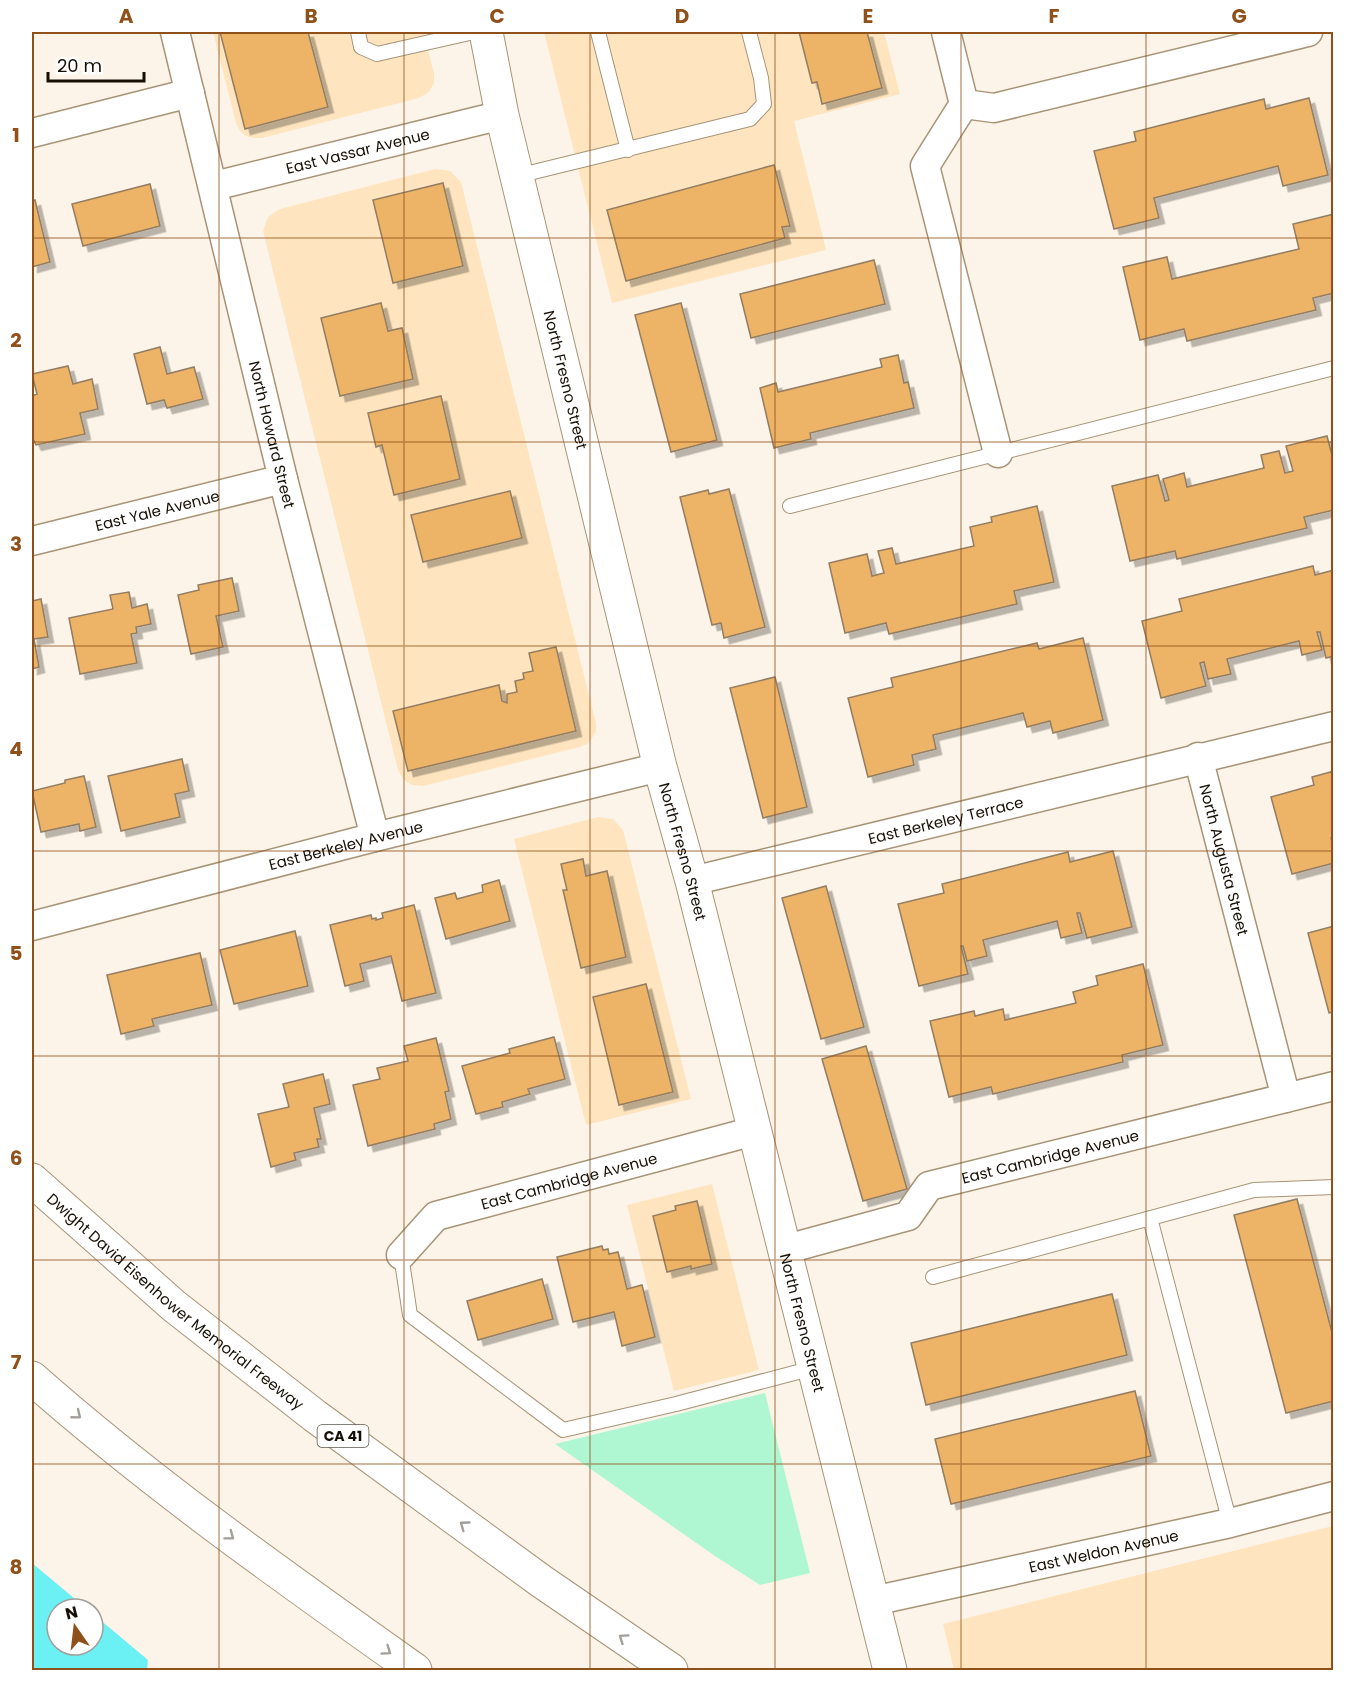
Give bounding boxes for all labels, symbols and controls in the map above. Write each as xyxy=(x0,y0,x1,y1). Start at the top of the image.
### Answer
text: A xyxy=(119,2,134,30)
text: B xyxy=(304,2,318,30)
text: C xyxy=(489,2,505,30)
text: D xyxy=(675,2,689,30)
text: E xyxy=(863,2,873,30)
text: F xyxy=(1049,2,1060,30)
text: G xyxy=(1231,2,1247,30)
scale bar xyxy=(48,45,144,83)
text: 20 m xyxy=(57,53,102,78)
text: 1 xyxy=(12,121,20,149)
street label: East Vassar Avenue xyxy=(284,123,432,178)
street label: North Fresno Street xyxy=(539,308,593,451)
text: 2 xyxy=(10,326,22,354)
street label: North Howard Street xyxy=(244,359,301,510)
street label: East Yale Avenue xyxy=(93,485,222,536)
text: 3 xyxy=(10,530,22,558)
text: 4 xyxy=(9,735,23,763)
street label: North Fresno Street xyxy=(654,780,712,923)
street label: North Augusta Street xyxy=(1195,782,1254,938)
street label: East Berkeley Terrace xyxy=(866,791,1025,849)
street label: East Berkeley Avenue xyxy=(266,815,425,875)
text: 5 xyxy=(10,939,23,967)
street label: East Cambridge Avenue xyxy=(959,1124,1141,1188)
text: 6 xyxy=(10,1144,22,1172)
street label: East Cambridge Avenue xyxy=(478,1147,659,1214)
street label: Dwight David Eisenhower Memorial Freeway xyxy=(43,1188,309,1415)
street label: North Fresno Street xyxy=(775,1251,830,1394)
text: 7 xyxy=(11,1348,22,1376)
one-way arrow xyxy=(70,1408,81,1419)
road number: CA 41 xyxy=(318,1425,368,1447)
one-way arrow xyxy=(460,1521,471,1532)
street label: East Weldon Avenue xyxy=(1027,1524,1180,1577)
one-way arrow xyxy=(223,1529,234,1540)
text: 8 xyxy=(10,1553,22,1581)
north arrow xyxy=(45,1597,105,1657)
text: N xyxy=(63,1600,80,1626)
one-way arrow xyxy=(618,1634,629,1645)
one-way arrow xyxy=(381,1644,392,1655)

